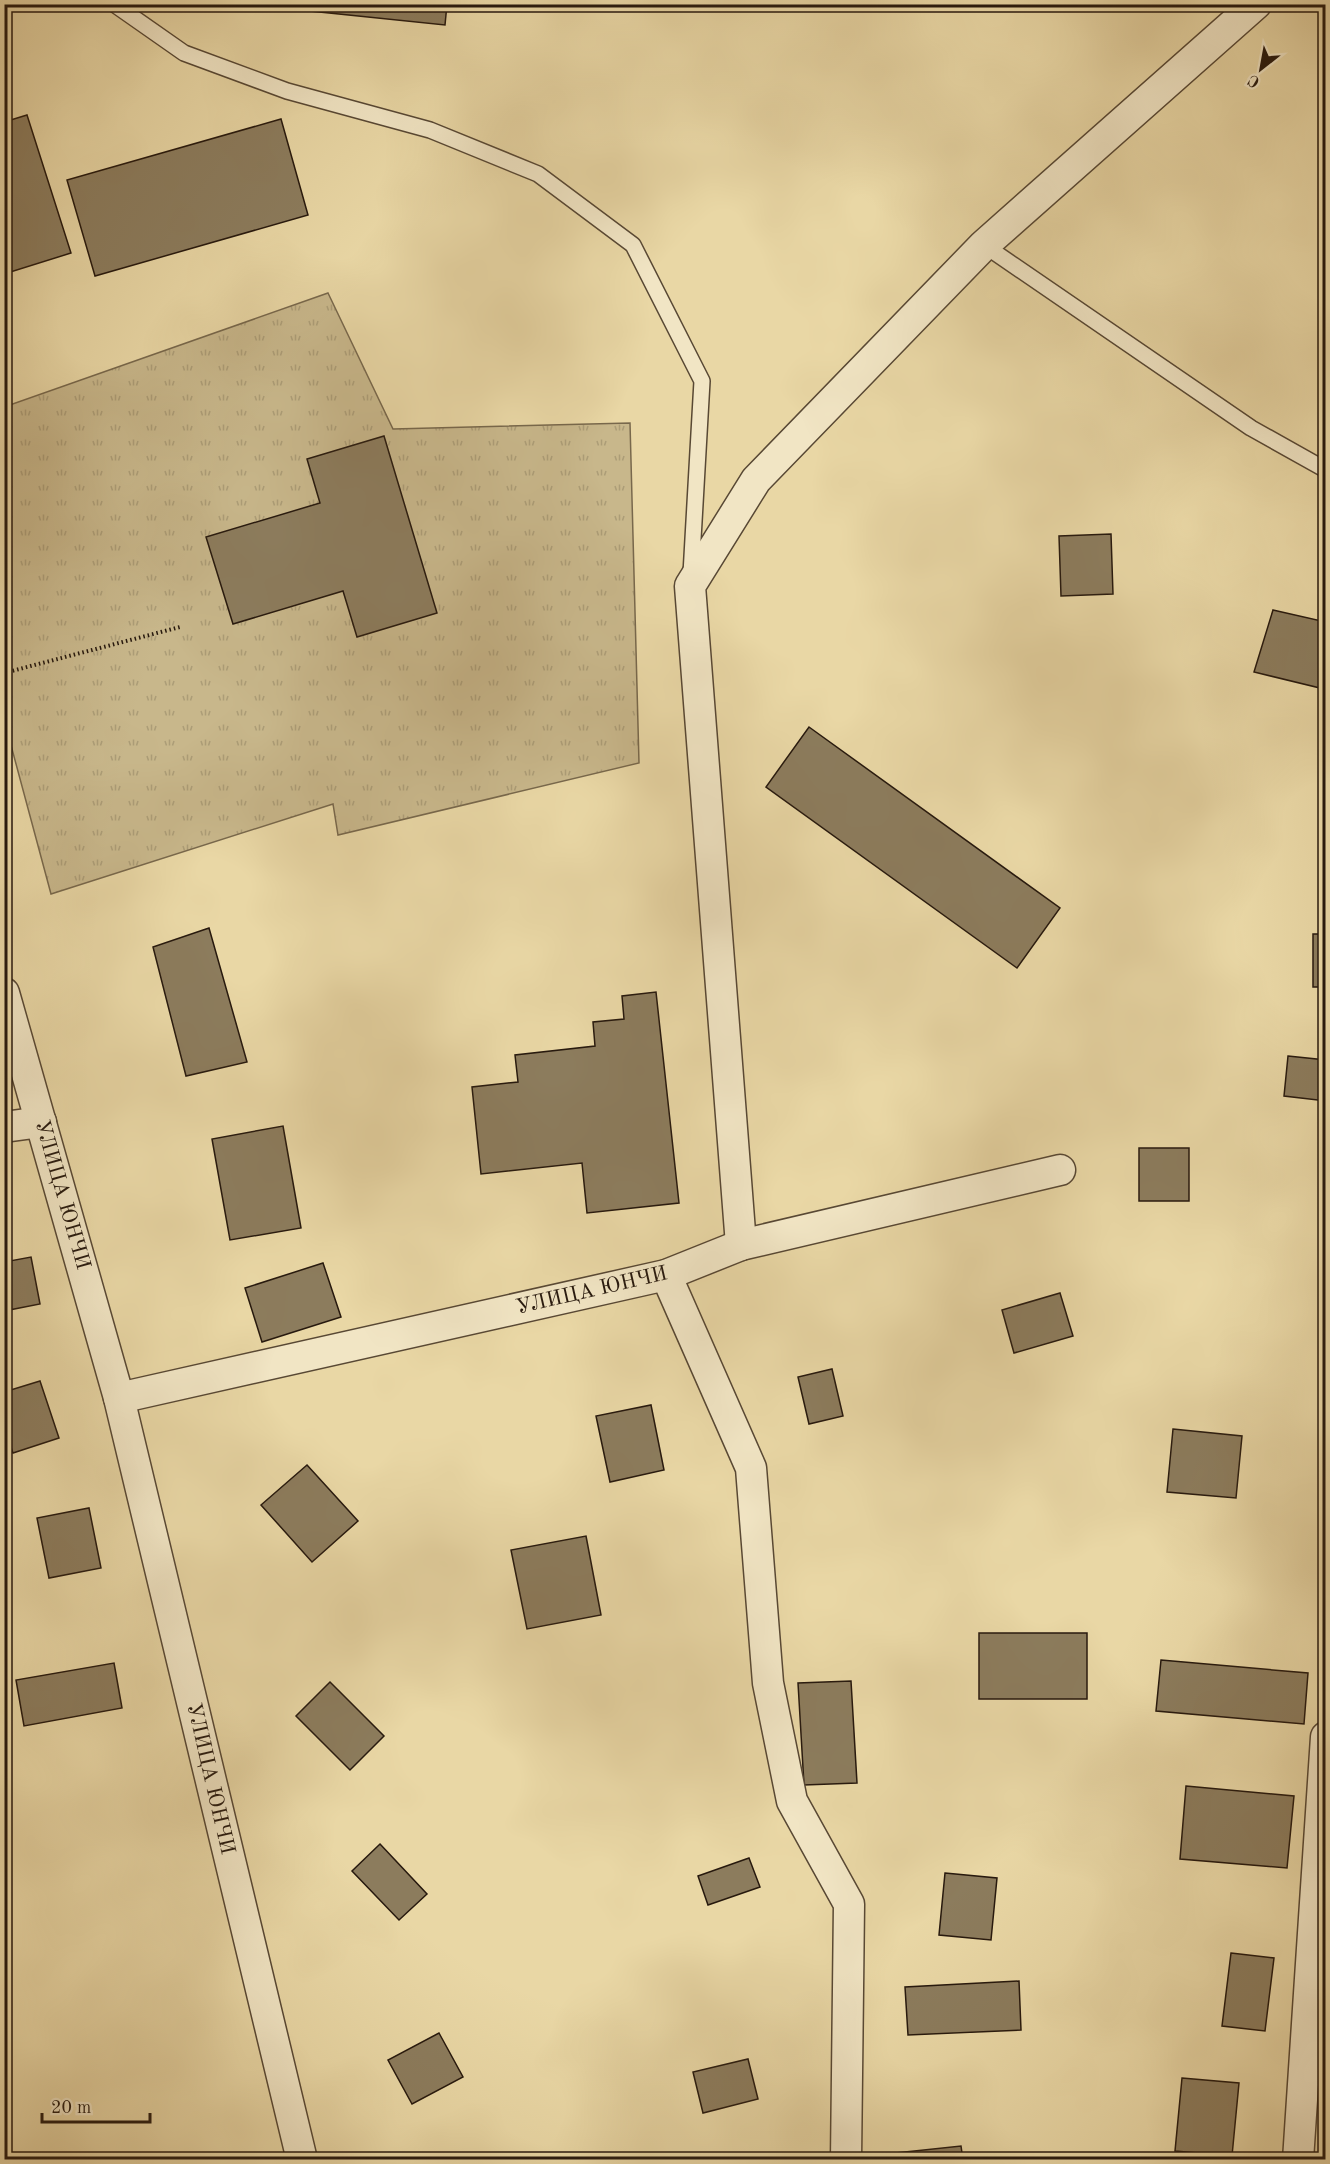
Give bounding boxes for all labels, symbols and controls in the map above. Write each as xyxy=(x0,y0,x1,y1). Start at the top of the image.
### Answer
north arrow xyxy=(1231,39,1291,99)
text: С xyxy=(1246,71,1263,90)
street label: УЛИЦА ЮНЧИ xyxy=(31,1118,93,1272)
street label: УЛИЦА ЮНЧИ xyxy=(514,1263,670,1319)
street label: УЛИЦА ЮНЧИ xyxy=(182,1701,238,1857)
scale bar xyxy=(42,2086,150,2124)
text: 20 m xyxy=(51,2099,91,2117)

